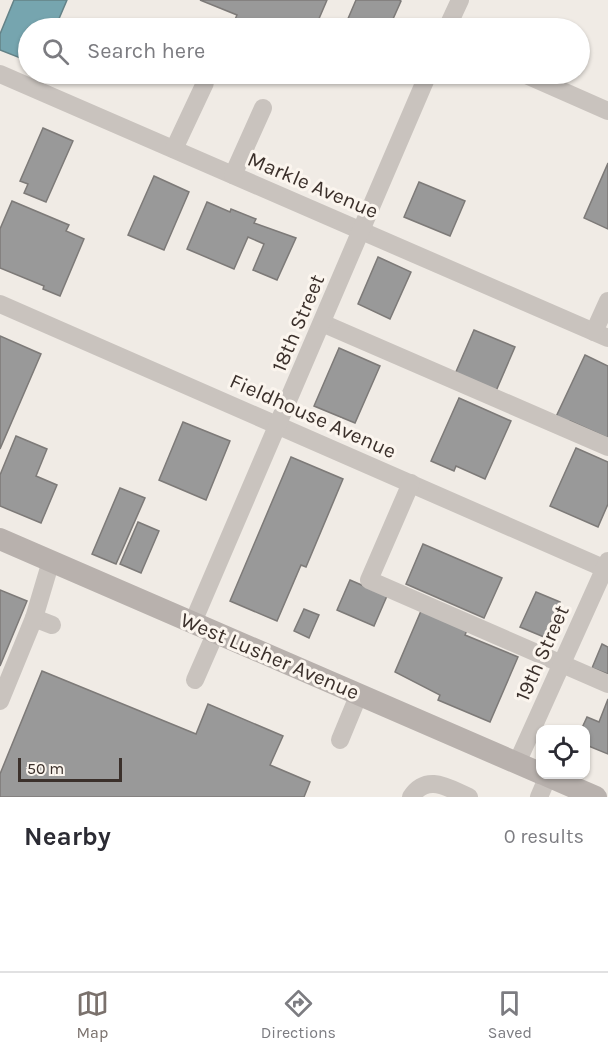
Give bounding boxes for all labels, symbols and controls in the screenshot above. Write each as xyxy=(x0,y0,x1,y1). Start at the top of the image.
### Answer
search box xyxy=(18,18,590,84)
icon: search xyxy=(39,35,72,68)
text: Search here xyxy=(87,38,205,64)
street label: Markle Avenue xyxy=(244,147,382,223)
street label: 18th Street xyxy=(267,271,329,375)
street label: Fieldhouse Avenue xyxy=(226,369,400,463)
street label: 19th Street xyxy=(510,601,574,705)
street label: West Lusher Avenue xyxy=(177,608,363,704)
map controls xyxy=(536,725,590,779)
button: locate xyxy=(536,725,590,779)
scale bar xyxy=(18,755,122,782)
text: 50 m xyxy=(27,759,64,778)
text: Nearby xyxy=(24,821,111,852)
text: 0 results xyxy=(504,825,584,848)
tab: Map xyxy=(76,987,109,1042)
tab: Directions xyxy=(261,987,336,1042)
tab: Saved xyxy=(488,987,532,1042)

